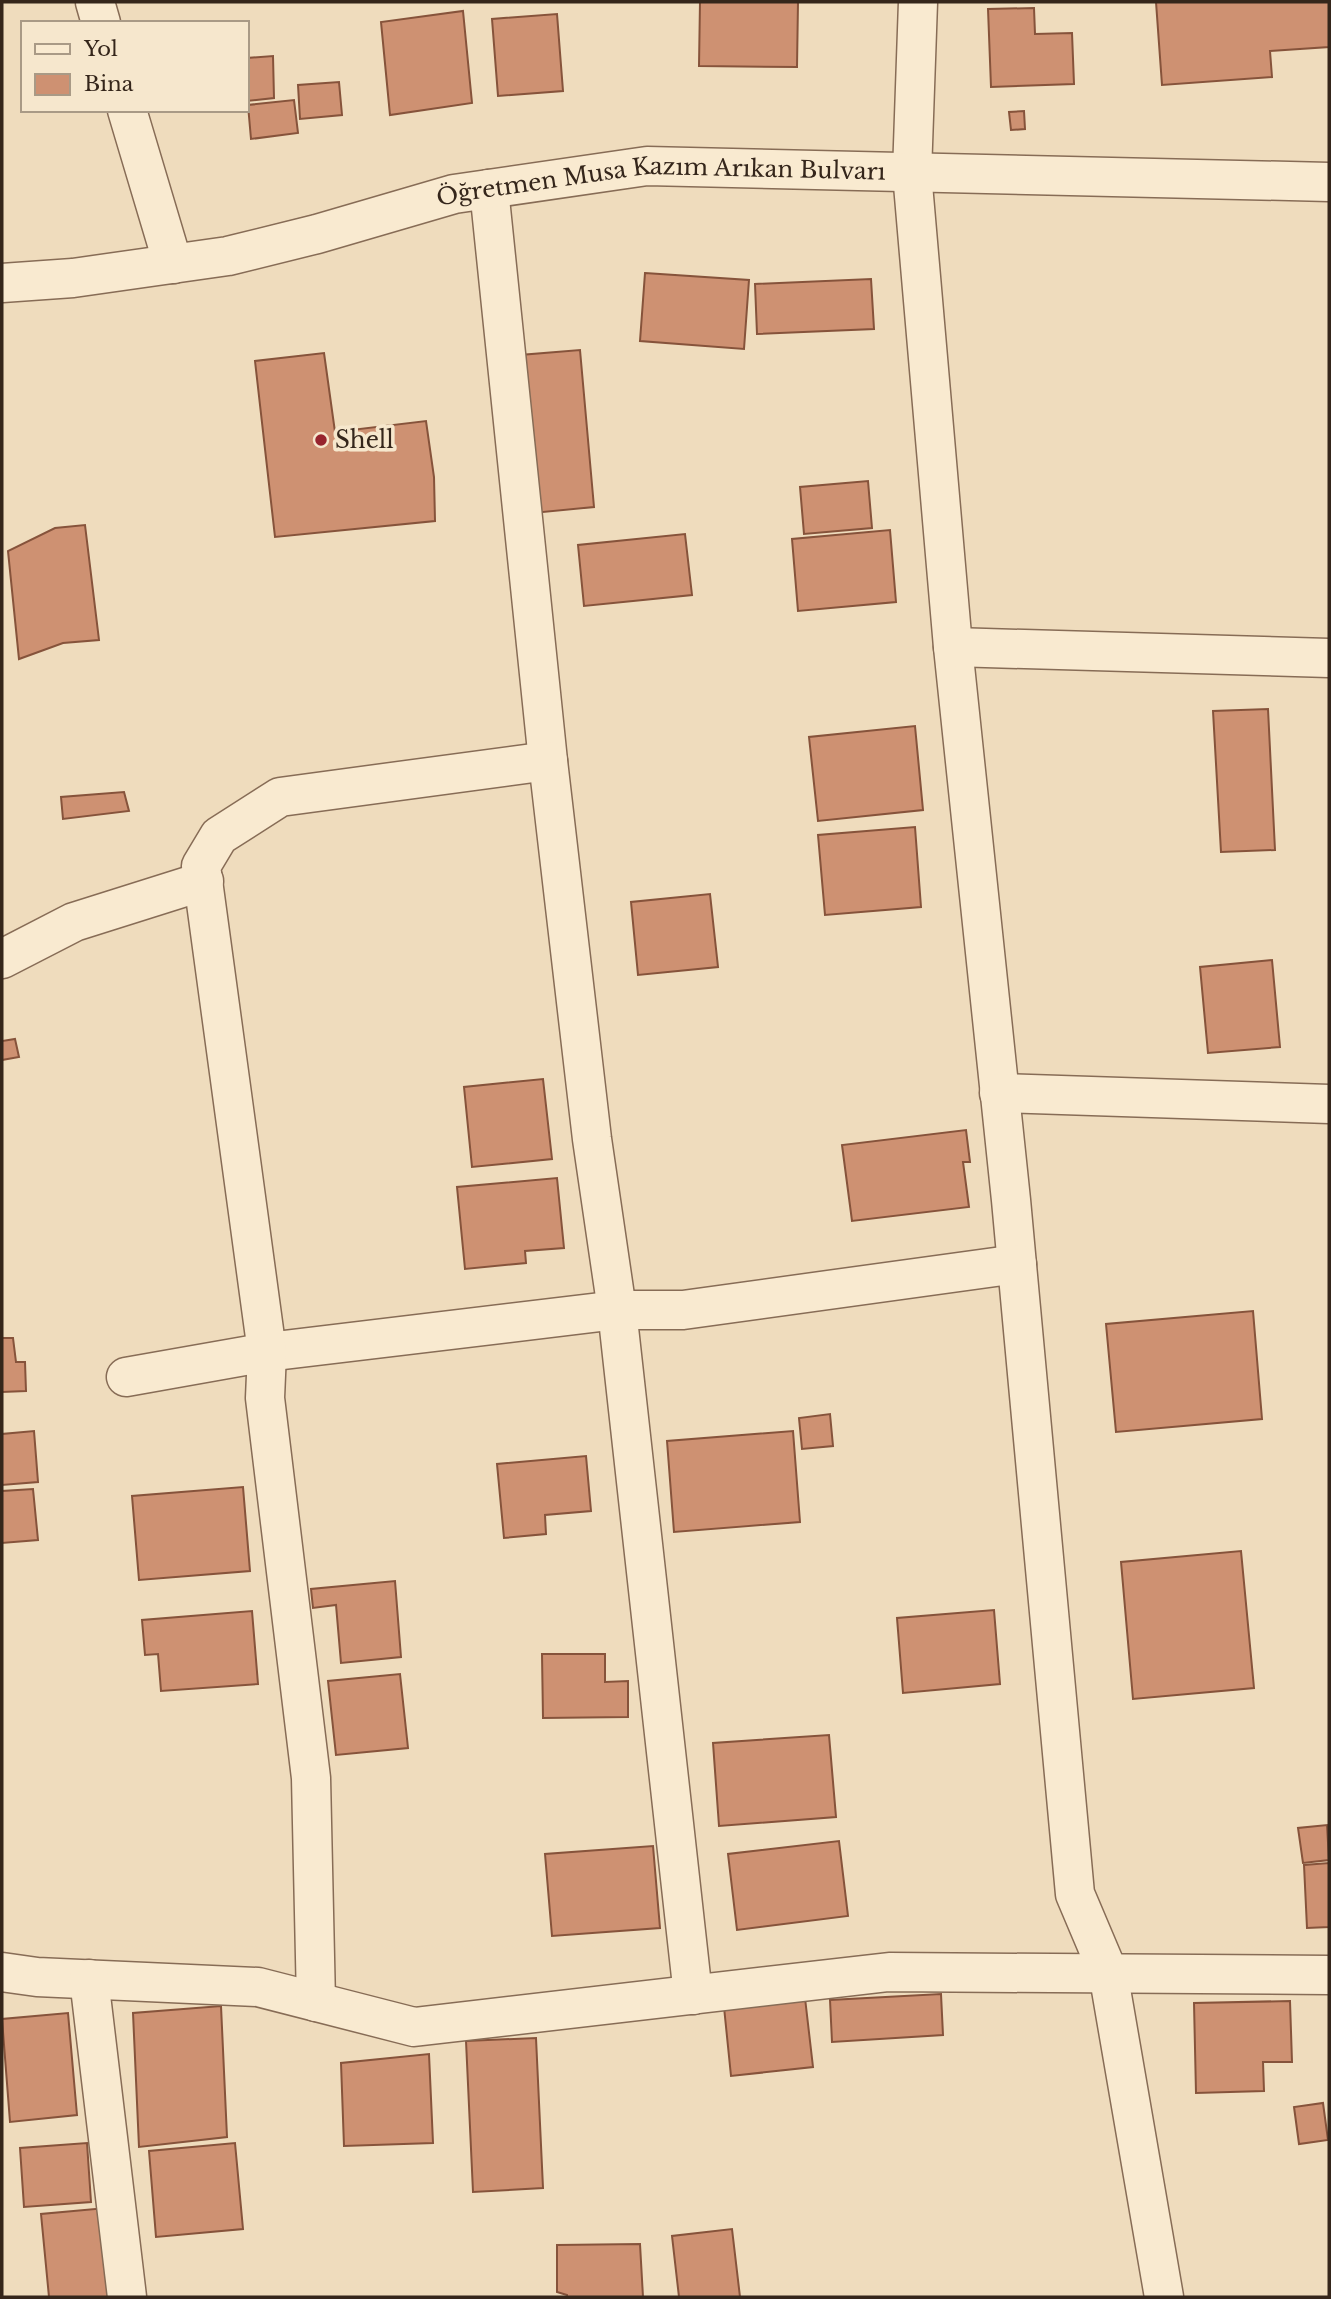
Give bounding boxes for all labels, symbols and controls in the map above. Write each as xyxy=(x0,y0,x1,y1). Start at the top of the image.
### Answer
legend xyxy=(21,21,248,112)
text: Yol xyxy=(83,36,118,62)
text: Bina xyxy=(84,71,134,97)
street label: Öğretmen Musa Kazım Arıkan Bulvarı xyxy=(433,152,886,212)
place label: Shell xyxy=(335,426,394,454)
marker: Shell xyxy=(313,432,329,448)

